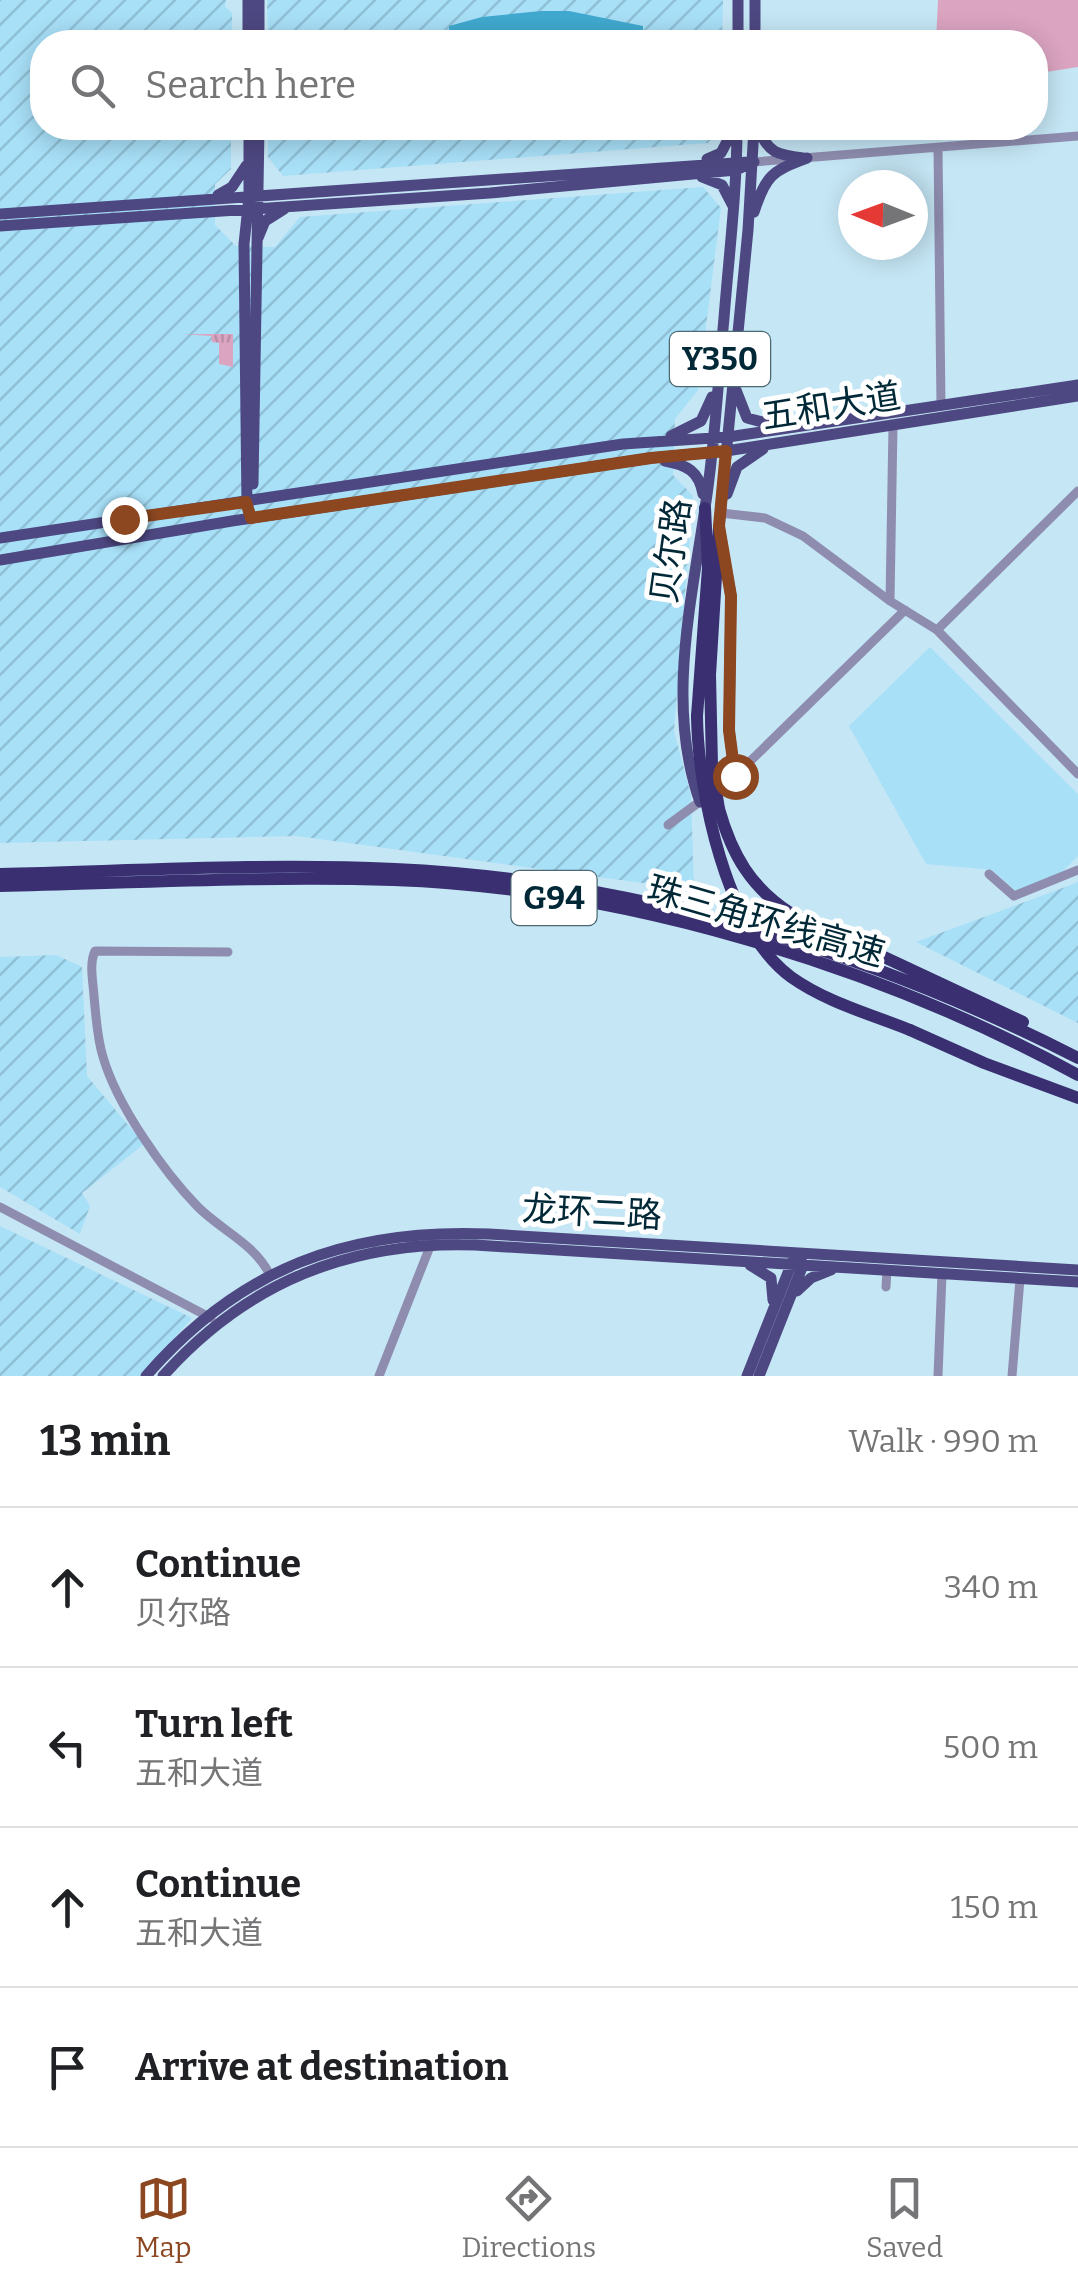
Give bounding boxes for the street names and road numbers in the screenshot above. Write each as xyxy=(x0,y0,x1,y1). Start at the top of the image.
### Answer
road number: Y350 xyxy=(670,332,770,386)
street label: 五和大道 xyxy=(759,374,903,438)
street label: 贝尔路 xyxy=(643,496,699,606)
street label: 珠三角环线高速 xyxy=(642,867,890,975)
road number: G94 xyxy=(512,871,596,925)
street label: 龙环二路 xyxy=(521,1187,663,1237)

